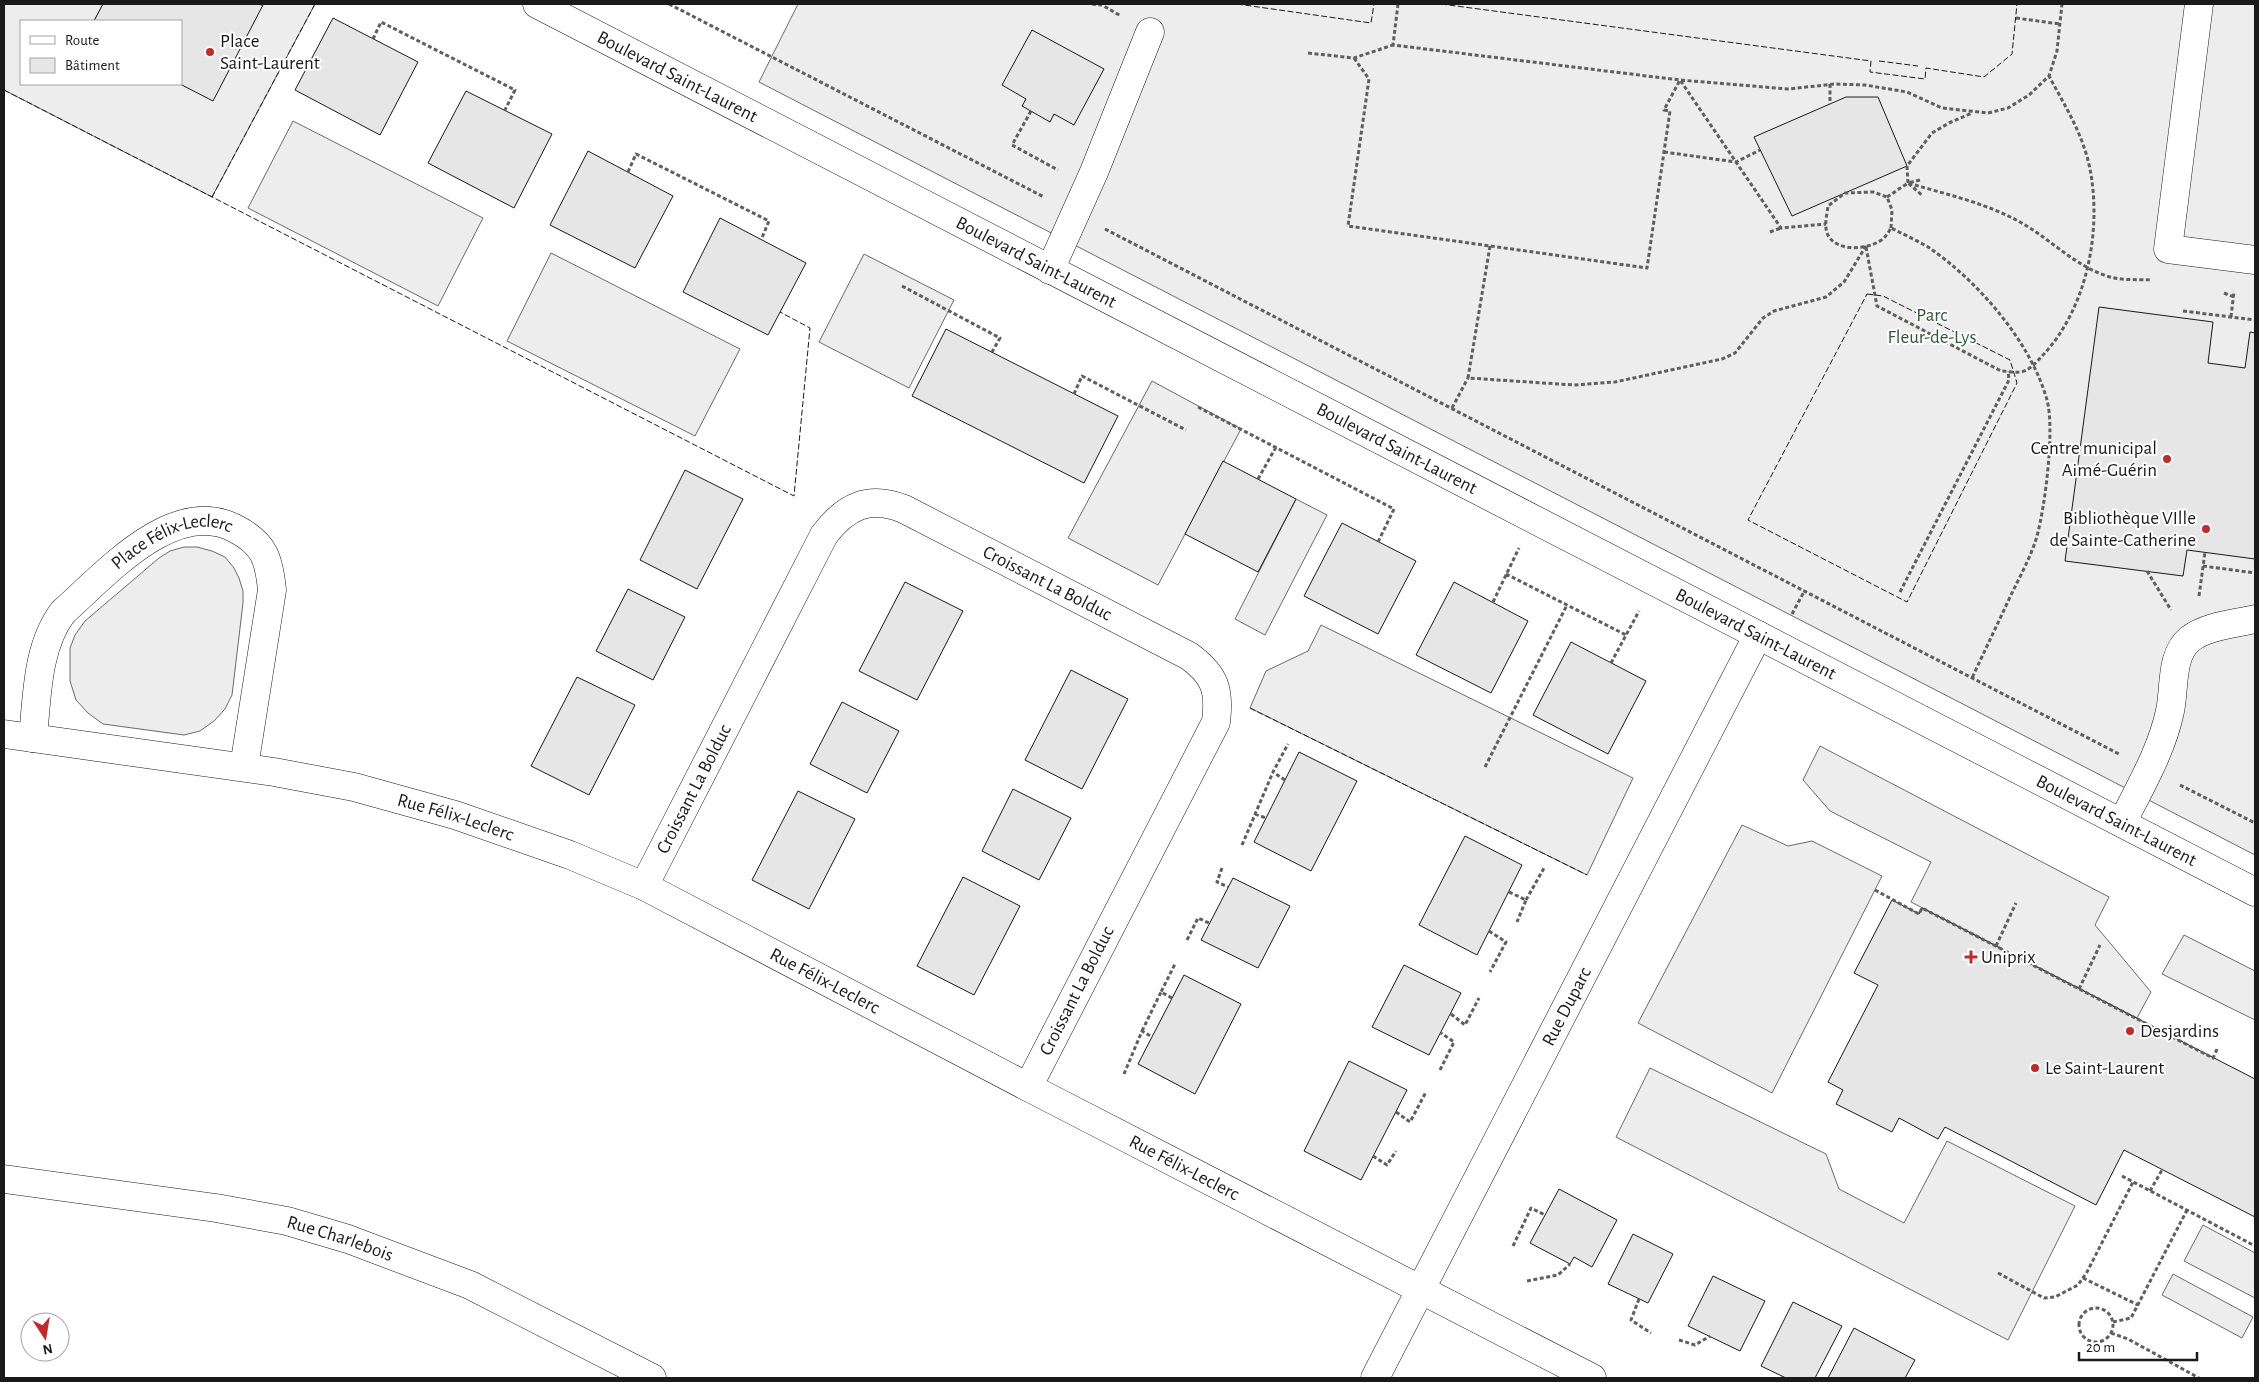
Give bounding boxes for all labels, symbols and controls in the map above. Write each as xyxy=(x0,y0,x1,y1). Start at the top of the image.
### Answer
legend xyxy=(20,20,182,85)
street label: Boulevard Saint-Laurent xyxy=(594,27,761,126)
place label: Place Saint-Laurent xyxy=(220,32,320,73)
text: Route xyxy=(65,33,99,48)
marker: Place Saint-Laurent xyxy=(204,46,216,58)
text: Bâtiment xyxy=(65,58,120,73)
street label: Boulevard Saint-Laurent xyxy=(953,213,1120,311)
park label: Parc Fleur-de-Lys xyxy=(1888,306,1976,347)
street label: Boulevard Saint-Laurent xyxy=(1314,399,1480,498)
place label: Centre municipal Aimé-Guérin xyxy=(2031,439,2157,480)
marker: Centre municipal Aimé-Guérin xyxy=(2161,453,2173,465)
place label: Bibliothèque VIlle de Sainte-Catherine xyxy=(2049,509,2196,550)
street label: Place Félix-Leclerc xyxy=(108,511,236,573)
marker: Bibliothèque VIlle de Sainte-Catherine xyxy=(2200,523,2212,535)
street label: Croissant La Bolduc xyxy=(980,542,1115,624)
street label: Boulevard Saint-Laurent xyxy=(1672,585,1839,683)
street label: Croissant La Bolduc xyxy=(653,721,735,857)
street label: Boulevard Saint-Laurent xyxy=(2033,771,2200,870)
street label: Rue Félix-Leclerc xyxy=(395,790,516,844)
street label: Croissant La Bolduc xyxy=(1036,923,1118,1059)
street label: Rue Félix-Leclerc xyxy=(767,944,883,1017)
place label: Uniprix xyxy=(1981,948,2035,967)
marker: Uniprix xyxy=(1965,951,1977,963)
street label: Rue Duparc xyxy=(1539,964,1595,1049)
place label: Desjardins xyxy=(2140,1022,2219,1041)
marker: Desjardins xyxy=(2124,1025,2136,1037)
place label: Le Saint-Laurent xyxy=(2045,1059,2164,1078)
marker: Le Saint-Laurent xyxy=(2029,1062,2041,1074)
street label: Rue Félix-Leclerc xyxy=(1126,1131,1242,1204)
street label: Rue Charlebois xyxy=(285,1212,396,1265)
north arrow xyxy=(20,1312,70,1362)
scale bar xyxy=(2079,1330,2196,1362)
text: 20 m xyxy=(2086,1340,2115,1355)
text: N xyxy=(41,1341,54,1357)

